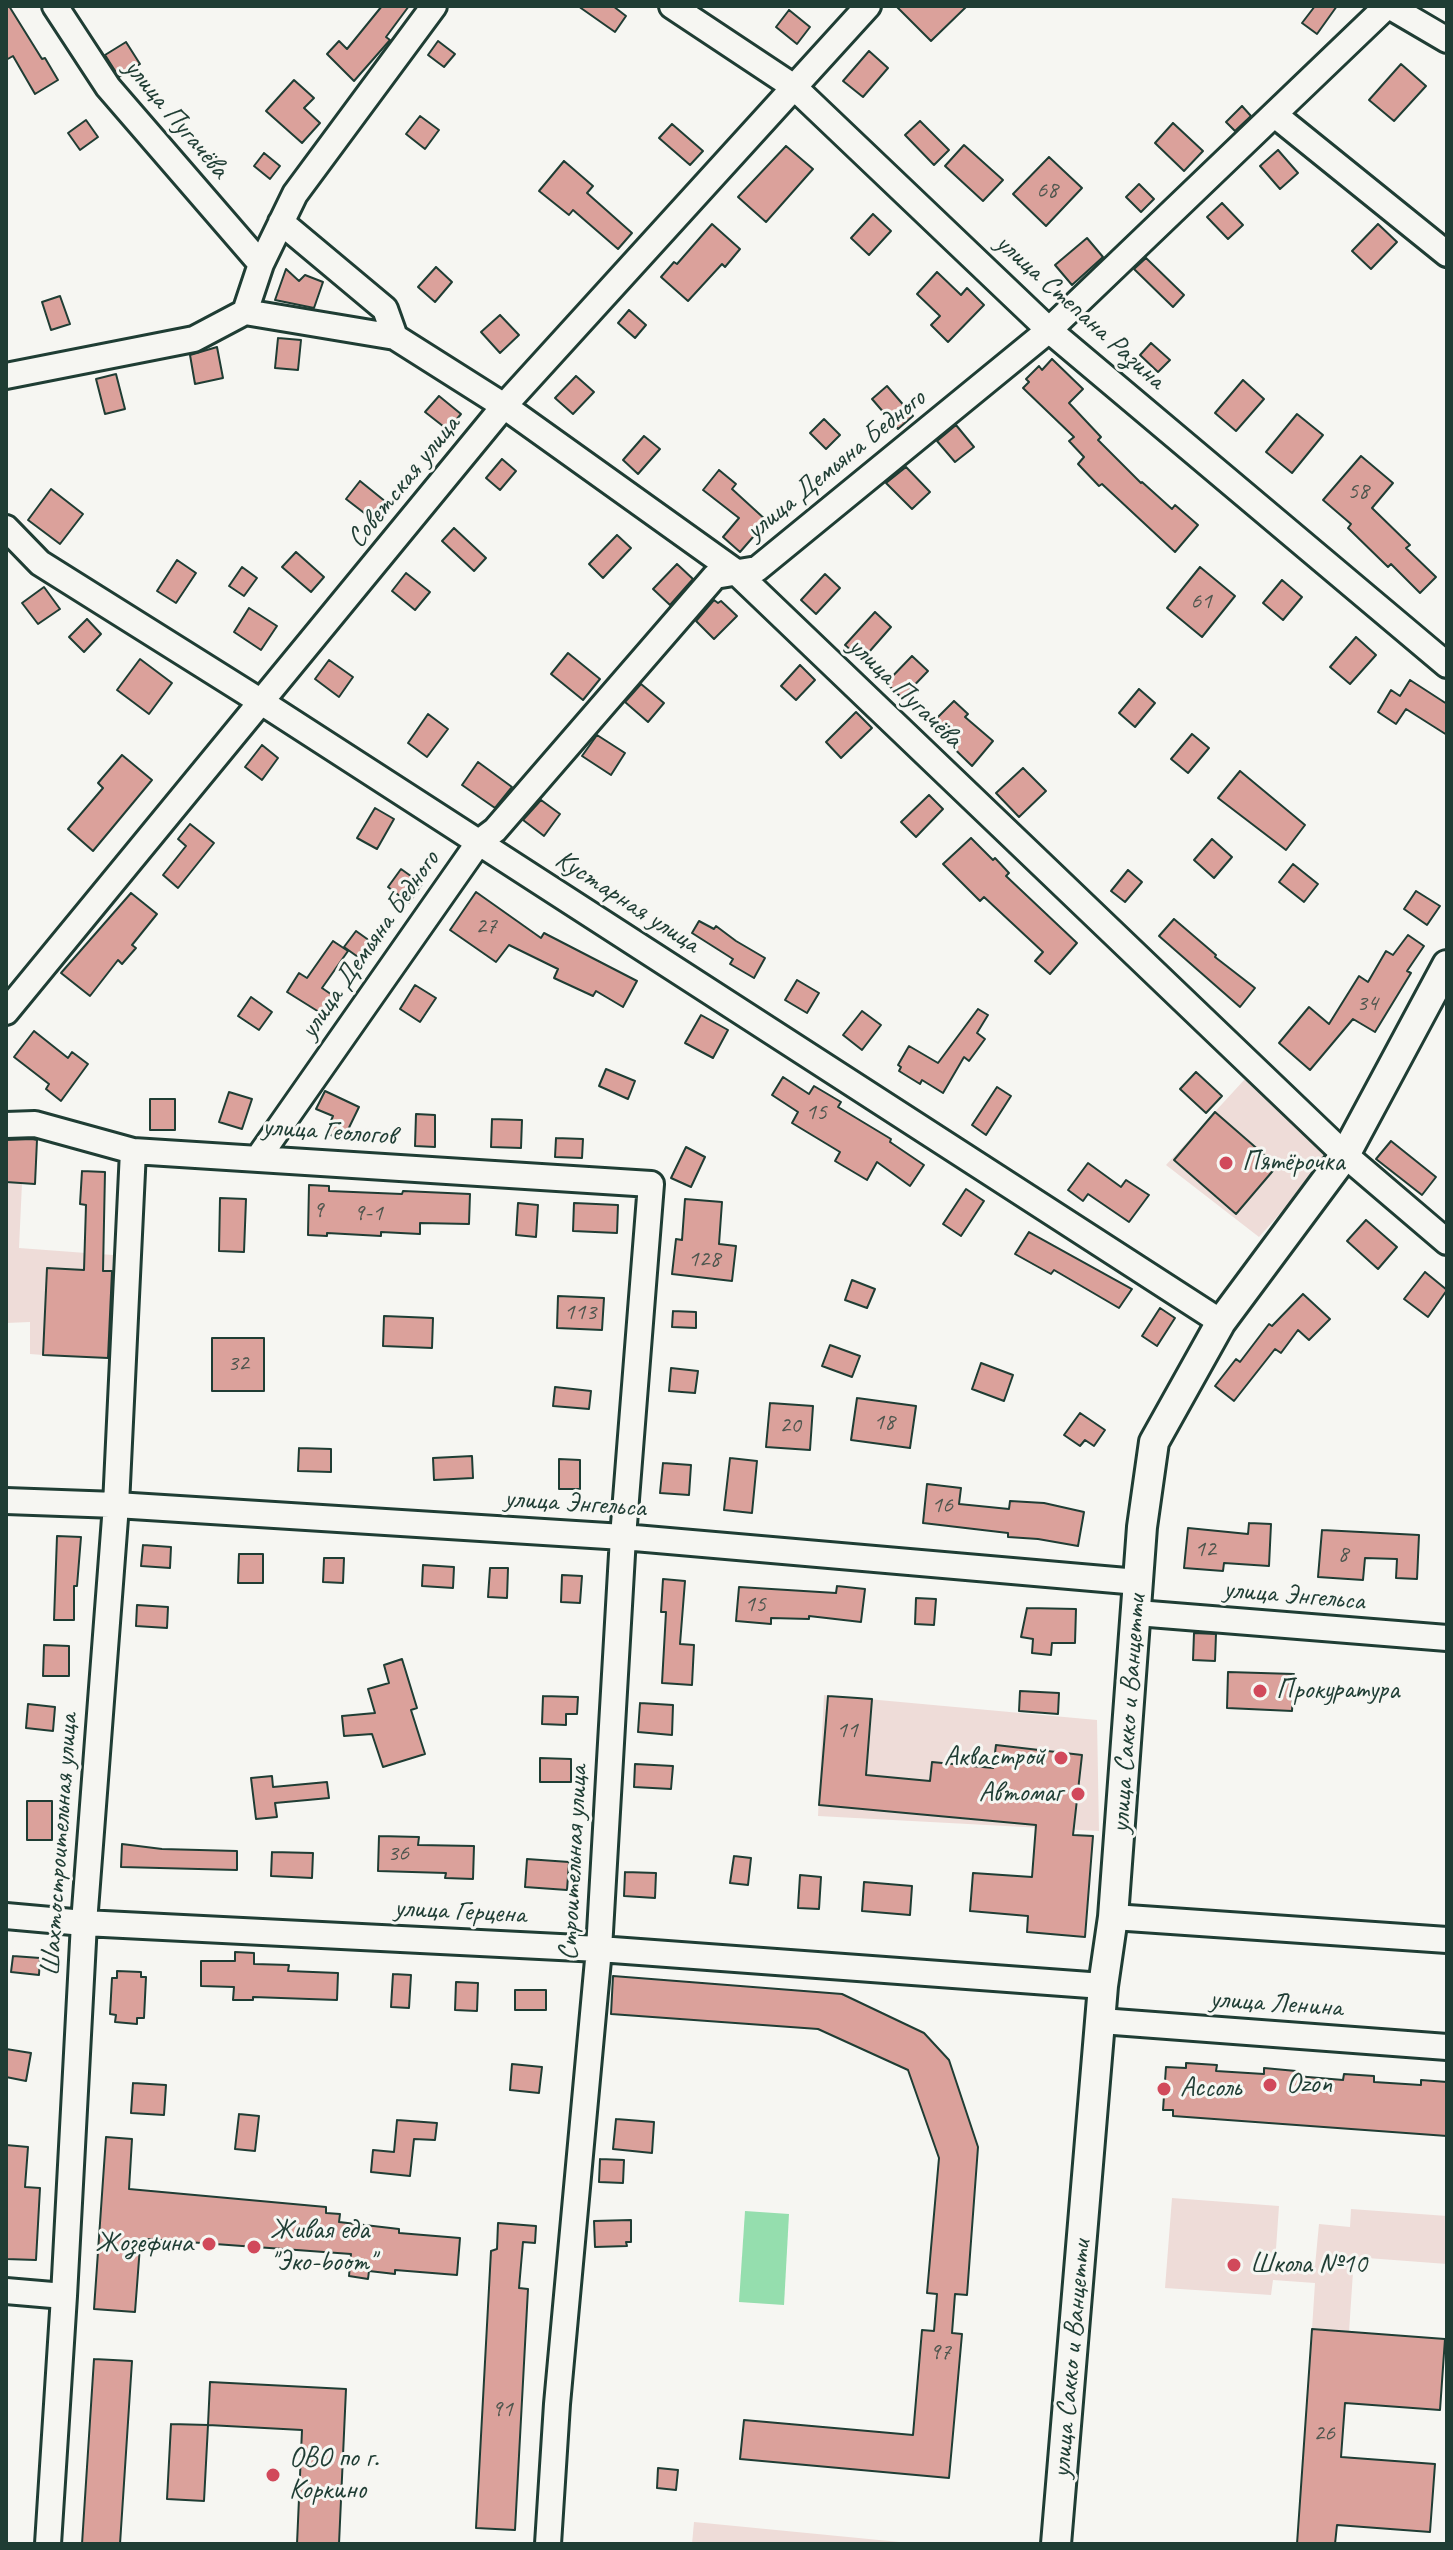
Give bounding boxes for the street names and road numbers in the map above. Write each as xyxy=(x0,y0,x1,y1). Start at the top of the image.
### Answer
street label: улица Пугачёва xyxy=(116,52,236,186)
street label: улица Степана Разина xyxy=(988,227,1172,397)
street label: улица Демьяна Бедного xyxy=(739,382,933,548)
street label: Советская улица xyxy=(340,409,468,555)
street label: улица Пугачёва xyxy=(841,630,969,756)
street label: Кустарная улица xyxy=(549,843,705,961)
street label: улица Демьяна Бедного xyxy=(293,845,447,1045)
street label: улица Геологов xyxy=(261,1111,397,1153)
street label: улица Энгельса xyxy=(503,1482,647,1526)
street label: улица Энгельса xyxy=(1222,1573,1366,1619)
street label: улица Сакко и Ванцетти xyxy=(1104,1594,1154,1834)
street label: Шахтостроительная улица xyxy=(34,1713,86,1977)
street label: Строительная улица xyxy=(552,1764,596,1962)
street label: улица Герцена xyxy=(393,1892,527,1932)
street label: улица Ленина xyxy=(1209,1983,1343,2025)
street label: улица Сакко и Ванцетти xyxy=(1045,2239,1099,2479)

